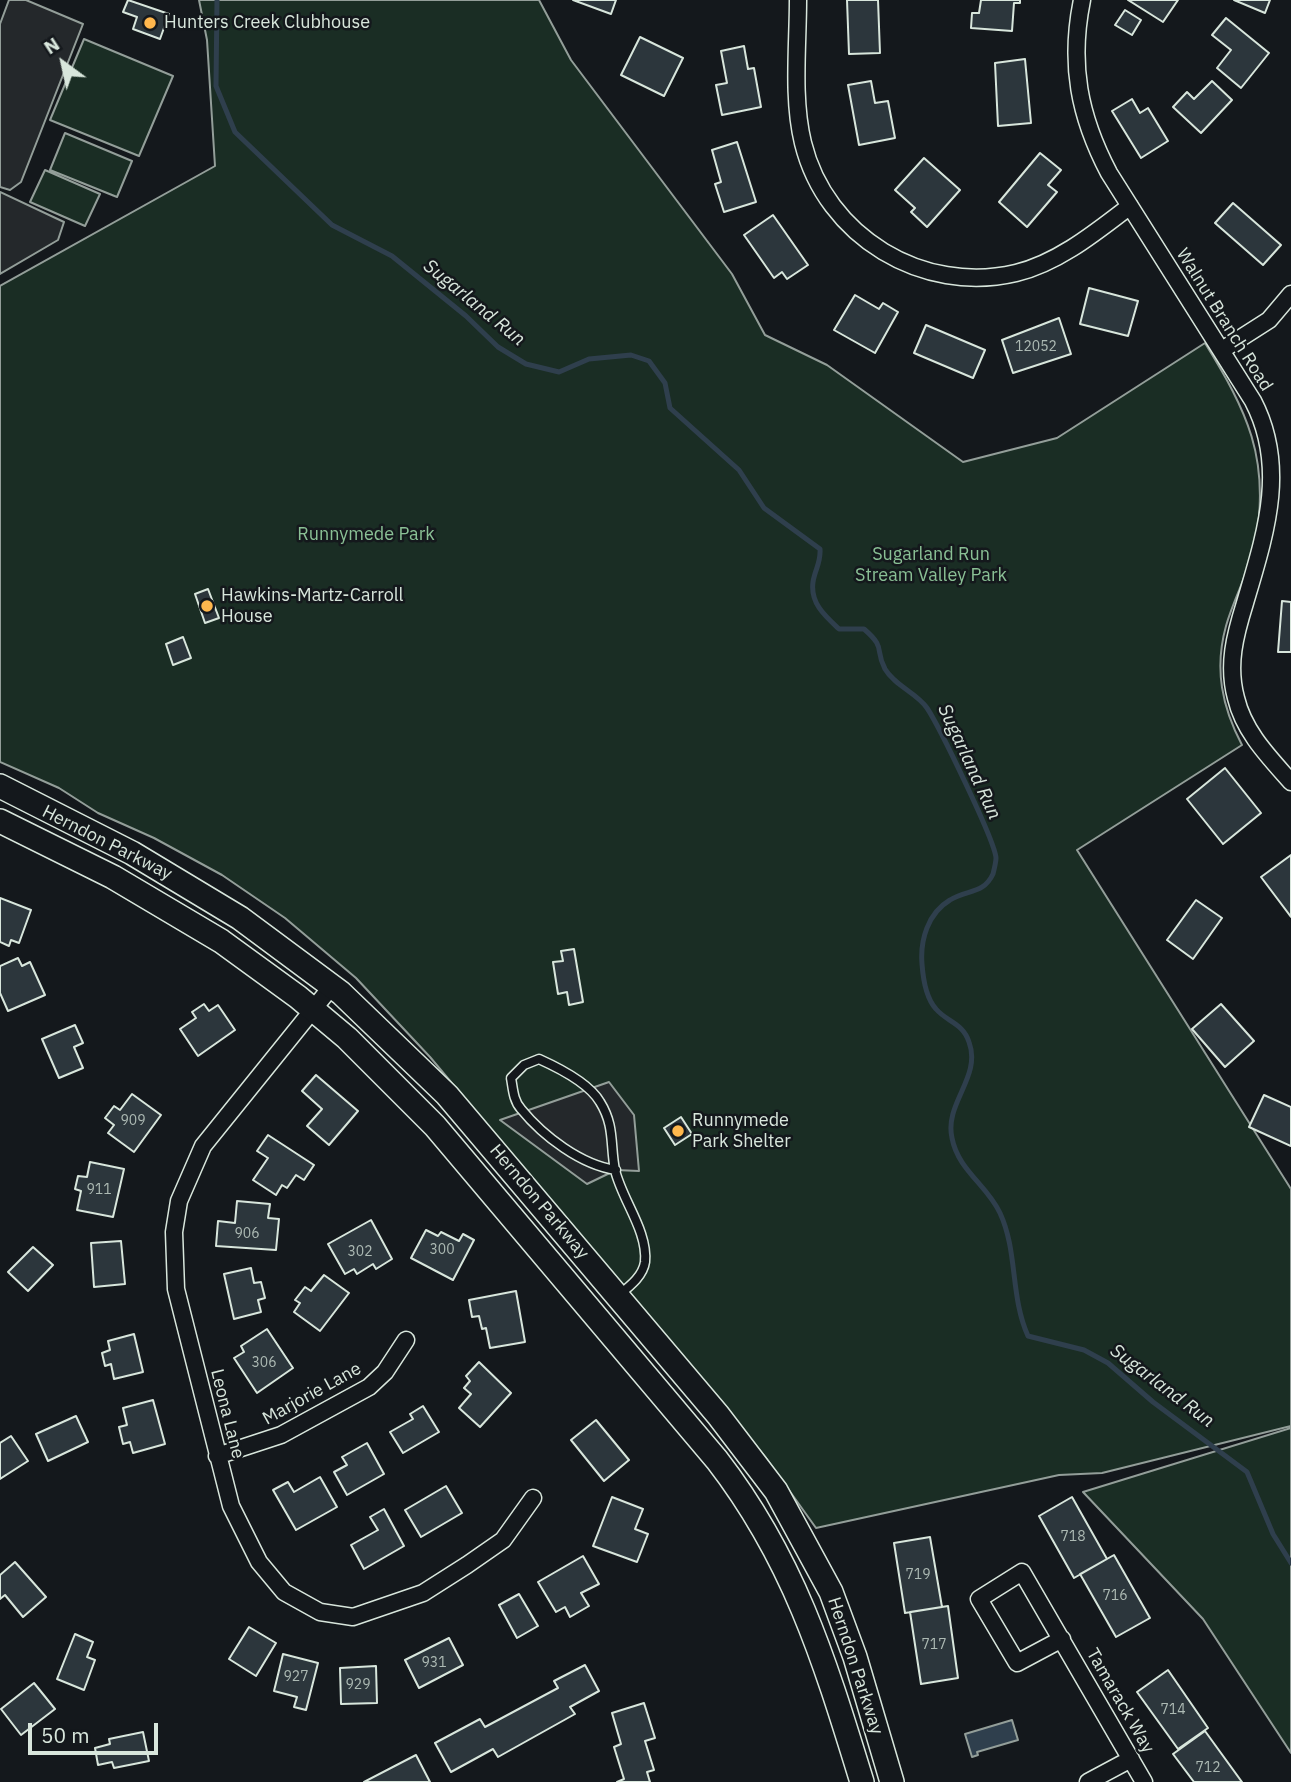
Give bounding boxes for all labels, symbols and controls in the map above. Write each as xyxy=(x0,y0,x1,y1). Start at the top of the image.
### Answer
place label: Hunters Creek Clubhouse xyxy=(164,12,370,34)
marker: Hunters Creek Clubhouse xyxy=(142,15,158,31)
north arrow xyxy=(28,28,98,98)
text: N xyxy=(39,32,64,59)
street label: Walnut Branch Road xyxy=(1171,245,1277,395)
water label: Sugarland Run xyxy=(418,255,530,351)
house number: 12052 xyxy=(1015,339,1057,355)
park label: Runnymede Park xyxy=(297,524,435,546)
park label: Sugarland Run Stream Valley Park xyxy=(855,544,1007,586)
place label: Hawkins-Martz-Carroll House xyxy=(221,585,403,628)
marker: Hawkins-Martz-Carroll House xyxy=(199,598,215,614)
water label: Sugarland Run xyxy=(932,701,1006,823)
street label: Herndon Parkway xyxy=(38,801,176,885)
place label: Runnymede Park Shelter xyxy=(692,1110,791,1152)
house number: 909 xyxy=(120,1113,146,1129)
marker: Runnymede Park Shelter xyxy=(670,1123,686,1139)
street label: Herndon Parkway xyxy=(485,1140,593,1264)
house number: 911 xyxy=(86,1182,112,1198)
house number: 906 xyxy=(234,1226,260,1242)
house number: 300 xyxy=(429,1242,455,1258)
house number: 302 xyxy=(347,1244,373,1260)
water label: Sugarland Run xyxy=(1105,1339,1219,1433)
house number: 306 xyxy=(251,1355,277,1371)
street label: Marjorie Lane xyxy=(259,1358,365,1430)
street label: Leona Lane xyxy=(205,1367,249,1461)
house number: 718 xyxy=(1060,1529,1086,1545)
house number: 719 xyxy=(905,1567,931,1583)
house number: 716 xyxy=(1102,1588,1128,1604)
street label: Herndon Parkway xyxy=(823,1595,887,1737)
house number: 717 xyxy=(921,1637,947,1653)
street label: Tamarack Way xyxy=(1081,1645,1159,1757)
house number: 931 xyxy=(421,1655,447,1671)
house number: 927 xyxy=(283,1669,309,1685)
house number: 929 xyxy=(345,1677,371,1693)
house number: 714 xyxy=(1160,1702,1186,1718)
scale bar xyxy=(32,1708,161,1752)
text: 50 m xyxy=(41,1721,90,1749)
house number: 712 xyxy=(1195,1760,1221,1776)

